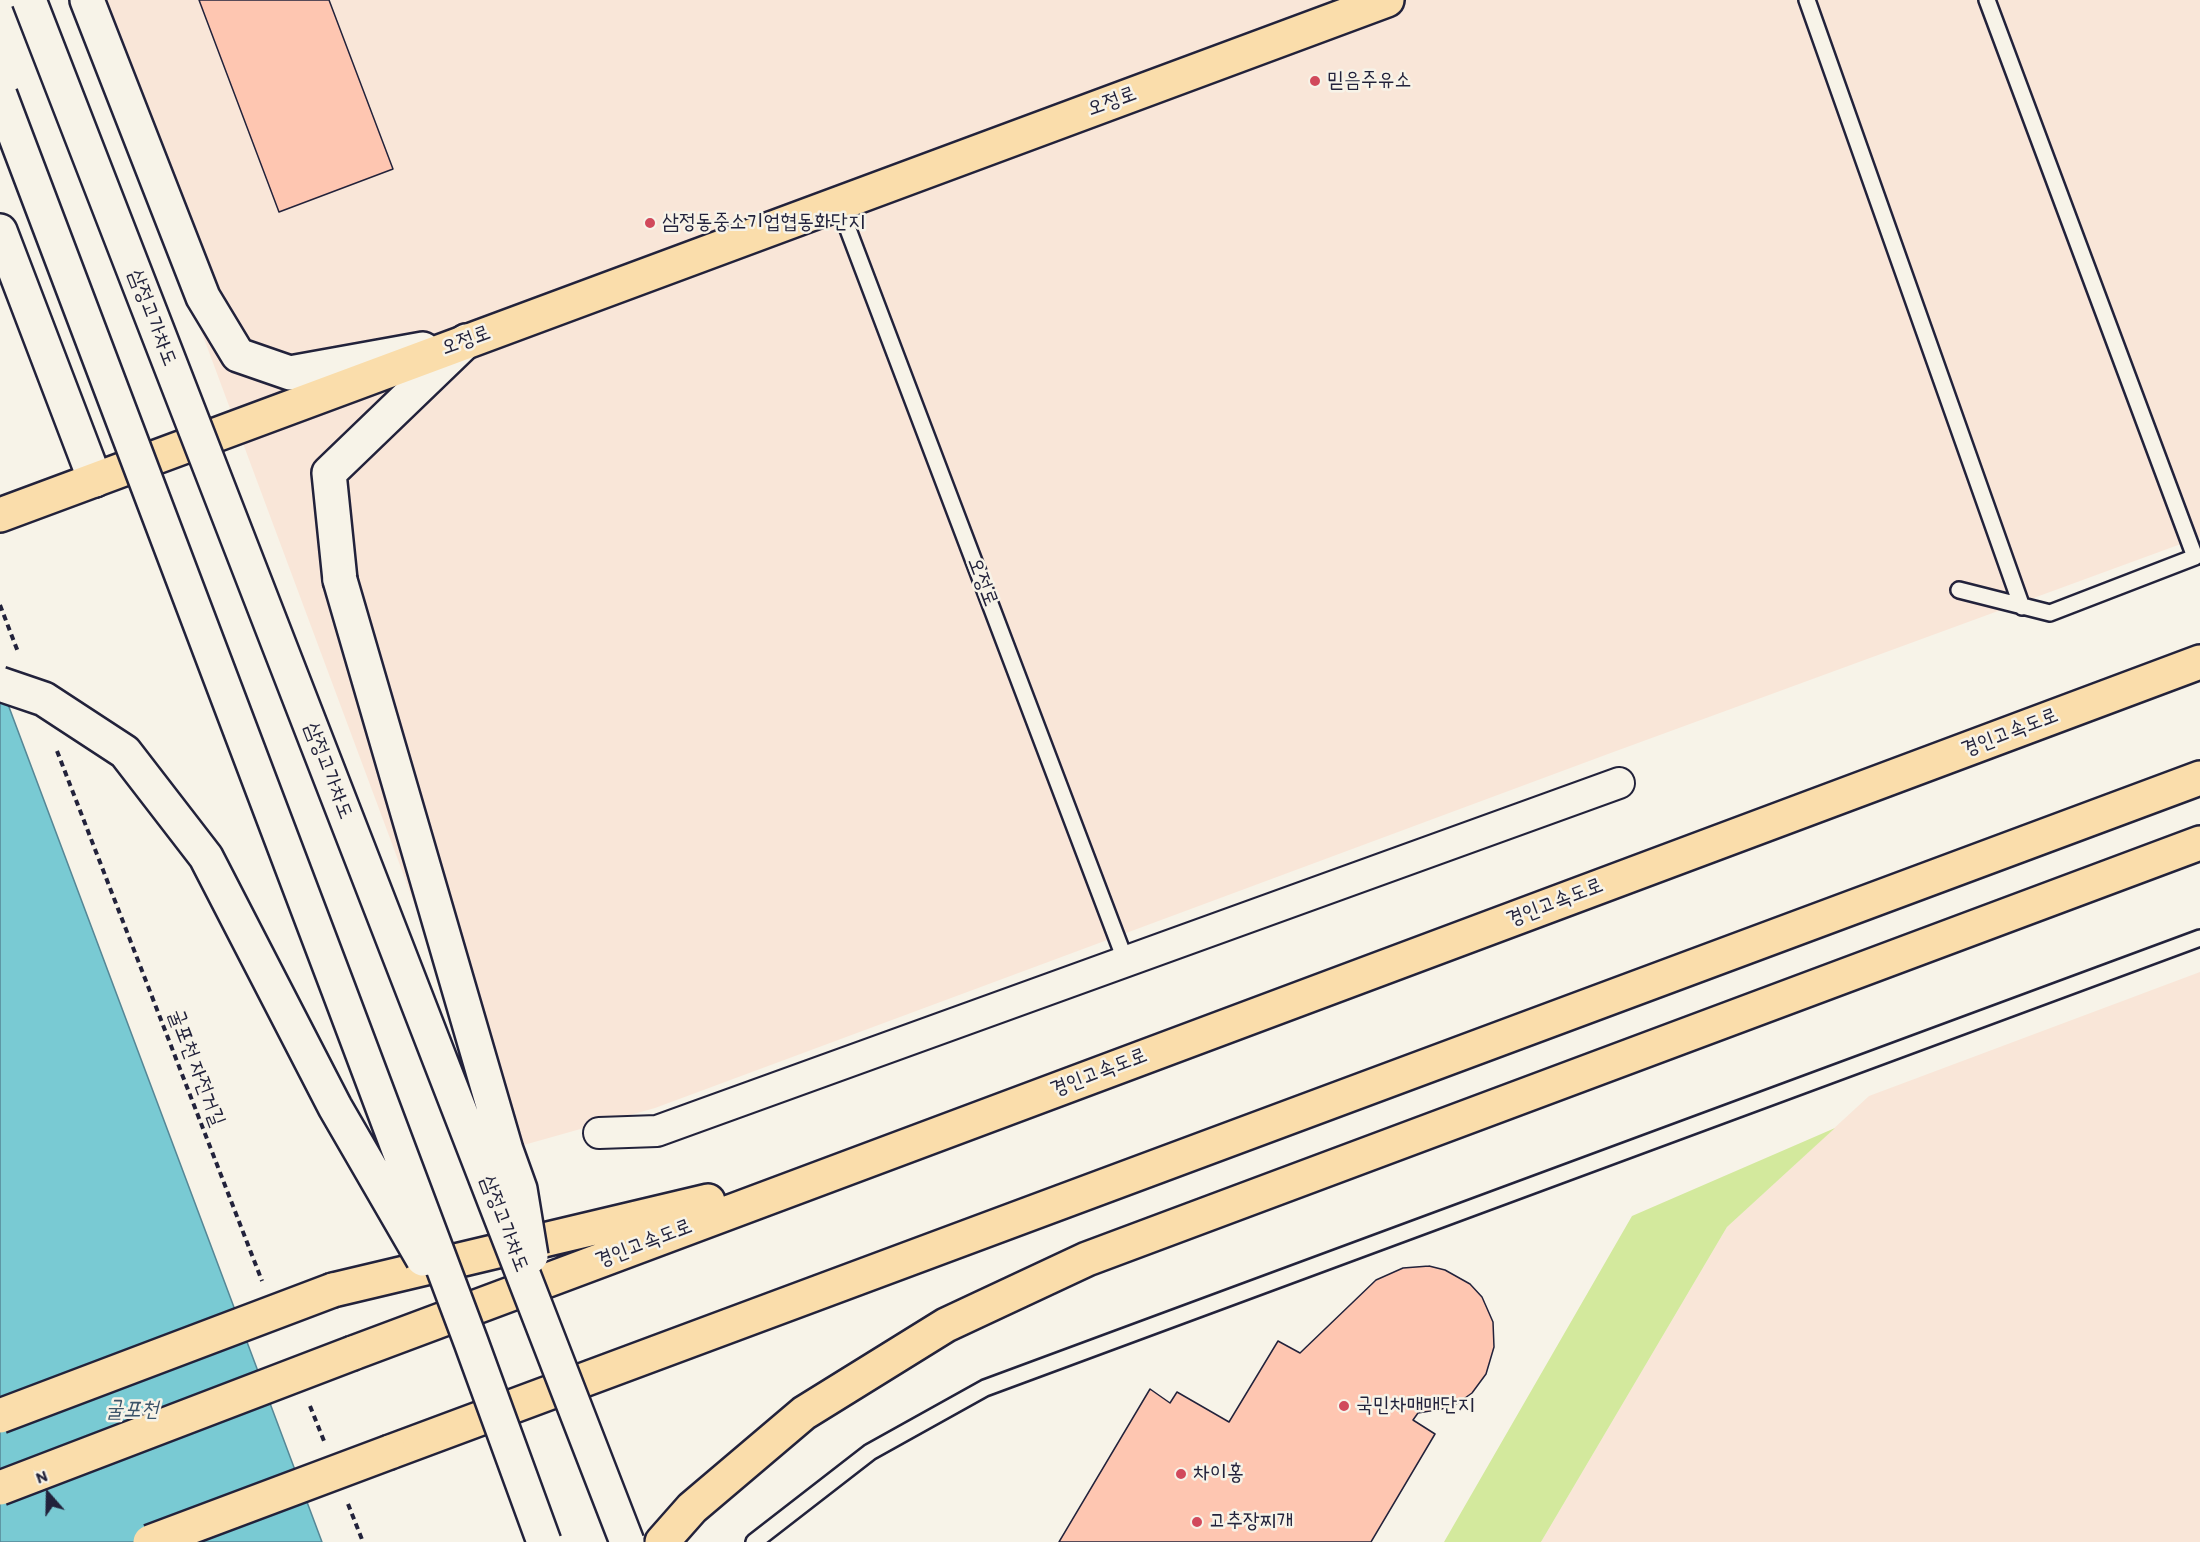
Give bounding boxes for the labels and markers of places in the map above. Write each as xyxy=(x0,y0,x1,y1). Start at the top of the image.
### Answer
place label: 믿음주유소 xyxy=(1327,68,1411,94)
marker: 믿음주유소 xyxy=(1308,74,1322,88)
place label: 삼정동중소기업협동화단지 xyxy=(662,210,865,236)
marker: 삼정동중소기업협동화단지 xyxy=(643,216,657,230)
place label: 국민차매매단지 xyxy=(1356,1393,1474,1419)
marker: 국민차매매단지 xyxy=(1337,1399,1351,1413)
place label: 차이홍 xyxy=(1193,1461,1244,1487)
marker: 차이홍 xyxy=(1174,1467,1188,1481)
place label: 고추장찌개 xyxy=(1209,1509,1293,1535)
marker: 고추장찌개 xyxy=(1190,1515,1204,1529)

